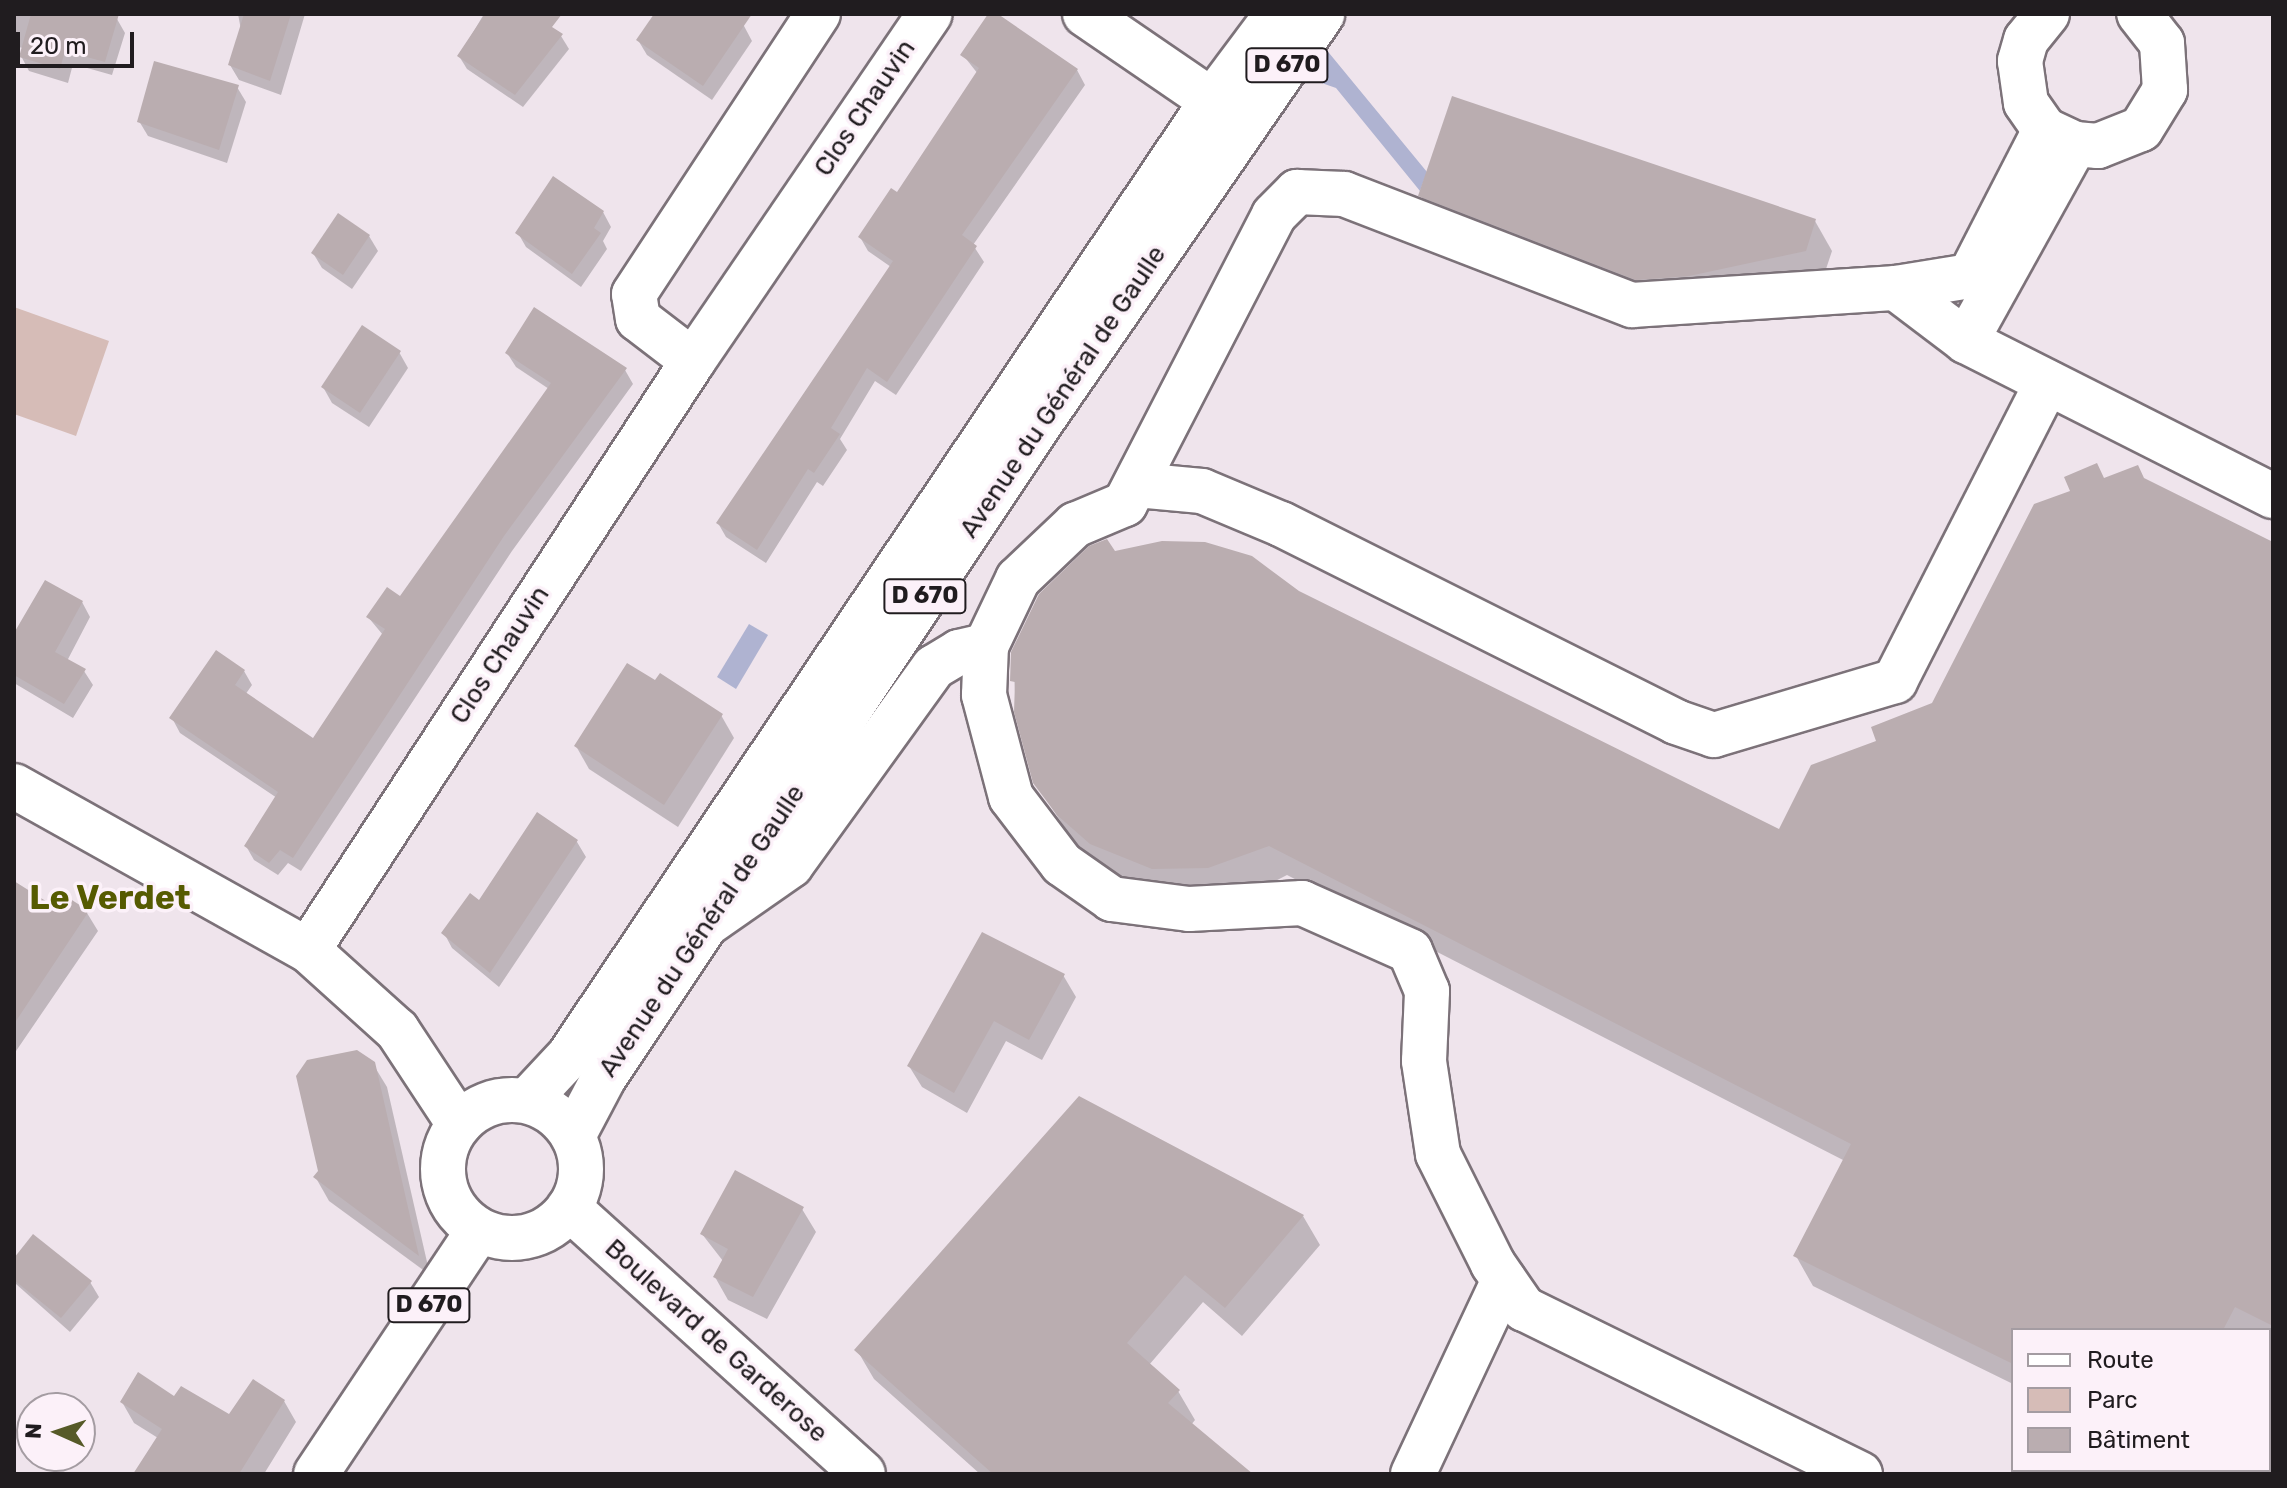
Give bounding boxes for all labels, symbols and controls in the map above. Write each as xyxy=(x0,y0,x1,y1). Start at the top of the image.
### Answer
scale bar xyxy=(20,16,138,66)
text: 20 m xyxy=(30,32,87,60)
street label: Clos Chauvin xyxy=(808,34,922,182)
road number: D 670 xyxy=(1245,45,1329,85)
street label: Avenue du Général de Gaulle xyxy=(953,240,1173,544)
road number: D 670 xyxy=(883,576,967,616)
street label: Clos Chauvin xyxy=(444,580,556,730)
street label: Avenue du Général de Gaulle xyxy=(592,779,812,1083)
district label: Le Verdet xyxy=(29,878,191,918)
street label: Boulevard de Garderose xyxy=(598,1233,834,1449)
road number: D 670 xyxy=(387,1285,471,1325)
legend xyxy=(2011,1328,2271,1472)
text: Route xyxy=(2087,1346,2154,1374)
text: Parc xyxy=(2087,1386,2138,1414)
north arrow xyxy=(16,1392,96,1472)
text: N xyxy=(20,1422,47,1439)
text: Bâtiment xyxy=(2087,1426,2190,1454)

